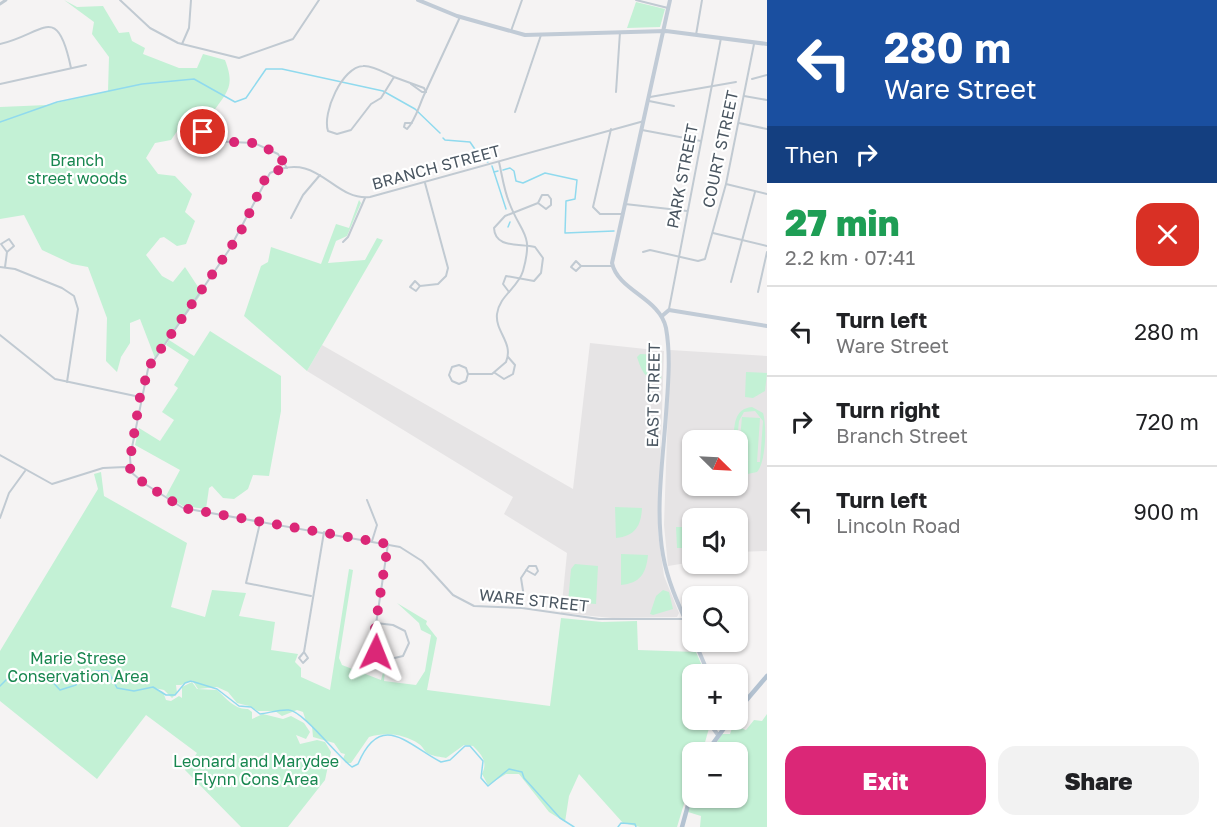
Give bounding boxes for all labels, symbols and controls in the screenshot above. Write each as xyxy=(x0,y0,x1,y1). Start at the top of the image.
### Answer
text: 280 m xyxy=(884,22,1011,72)
icon: left xyxy=(785,24,863,102)
text: Ware Street xyxy=(884,73,1037,105)
street label: COURT STREET xyxy=(698,88,742,210)
pin xyxy=(177,106,228,157)
icon: arrive xyxy=(186,115,219,148)
street label: PARK STREET xyxy=(662,122,702,230)
icon: right xyxy=(850,138,883,171)
street label: BRANCH STREET xyxy=(370,140,502,194)
text: Then xyxy=(785,141,838,168)
park label: Branch street woods xyxy=(27,150,127,188)
text: 27 min xyxy=(785,201,899,244)
button: close xyxy=(1136,203,1199,266)
text: 2.2 km · 07:41 xyxy=(785,245,915,269)
text: Turn left xyxy=(836,306,927,333)
icon: left xyxy=(785,315,818,348)
text: 280 m xyxy=(1134,318,1199,345)
text: Ware Street xyxy=(836,333,949,357)
street label: EAST STREET xyxy=(642,342,664,448)
text: Turn right xyxy=(836,396,940,423)
icon: right xyxy=(785,405,818,438)
text: 720 m xyxy=(1136,408,1199,435)
text: Branch Street xyxy=(836,423,968,447)
north arrow xyxy=(682,430,748,496)
map controls xyxy=(682,430,748,808)
text: Turn left xyxy=(836,486,927,513)
icon: left xyxy=(785,495,818,528)
text: 900 m xyxy=(1133,498,1199,525)
button: sound xyxy=(682,508,748,574)
text: Lincoln Road xyxy=(836,513,961,537)
street label: WARE STREET xyxy=(478,584,590,616)
button: search xyxy=(682,586,748,652)
position arrow xyxy=(344,620,408,684)
park label: Marie Strese Conservation Area xyxy=(7,648,149,686)
button: + xyxy=(682,664,748,730)
button: − xyxy=(682,742,748,808)
button: Exit xyxy=(785,746,986,815)
button: Share xyxy=(998,746,1199,815)
park label: Leonard and Marydee Flynn Cons Area xyxy=(173,751,339,789)

